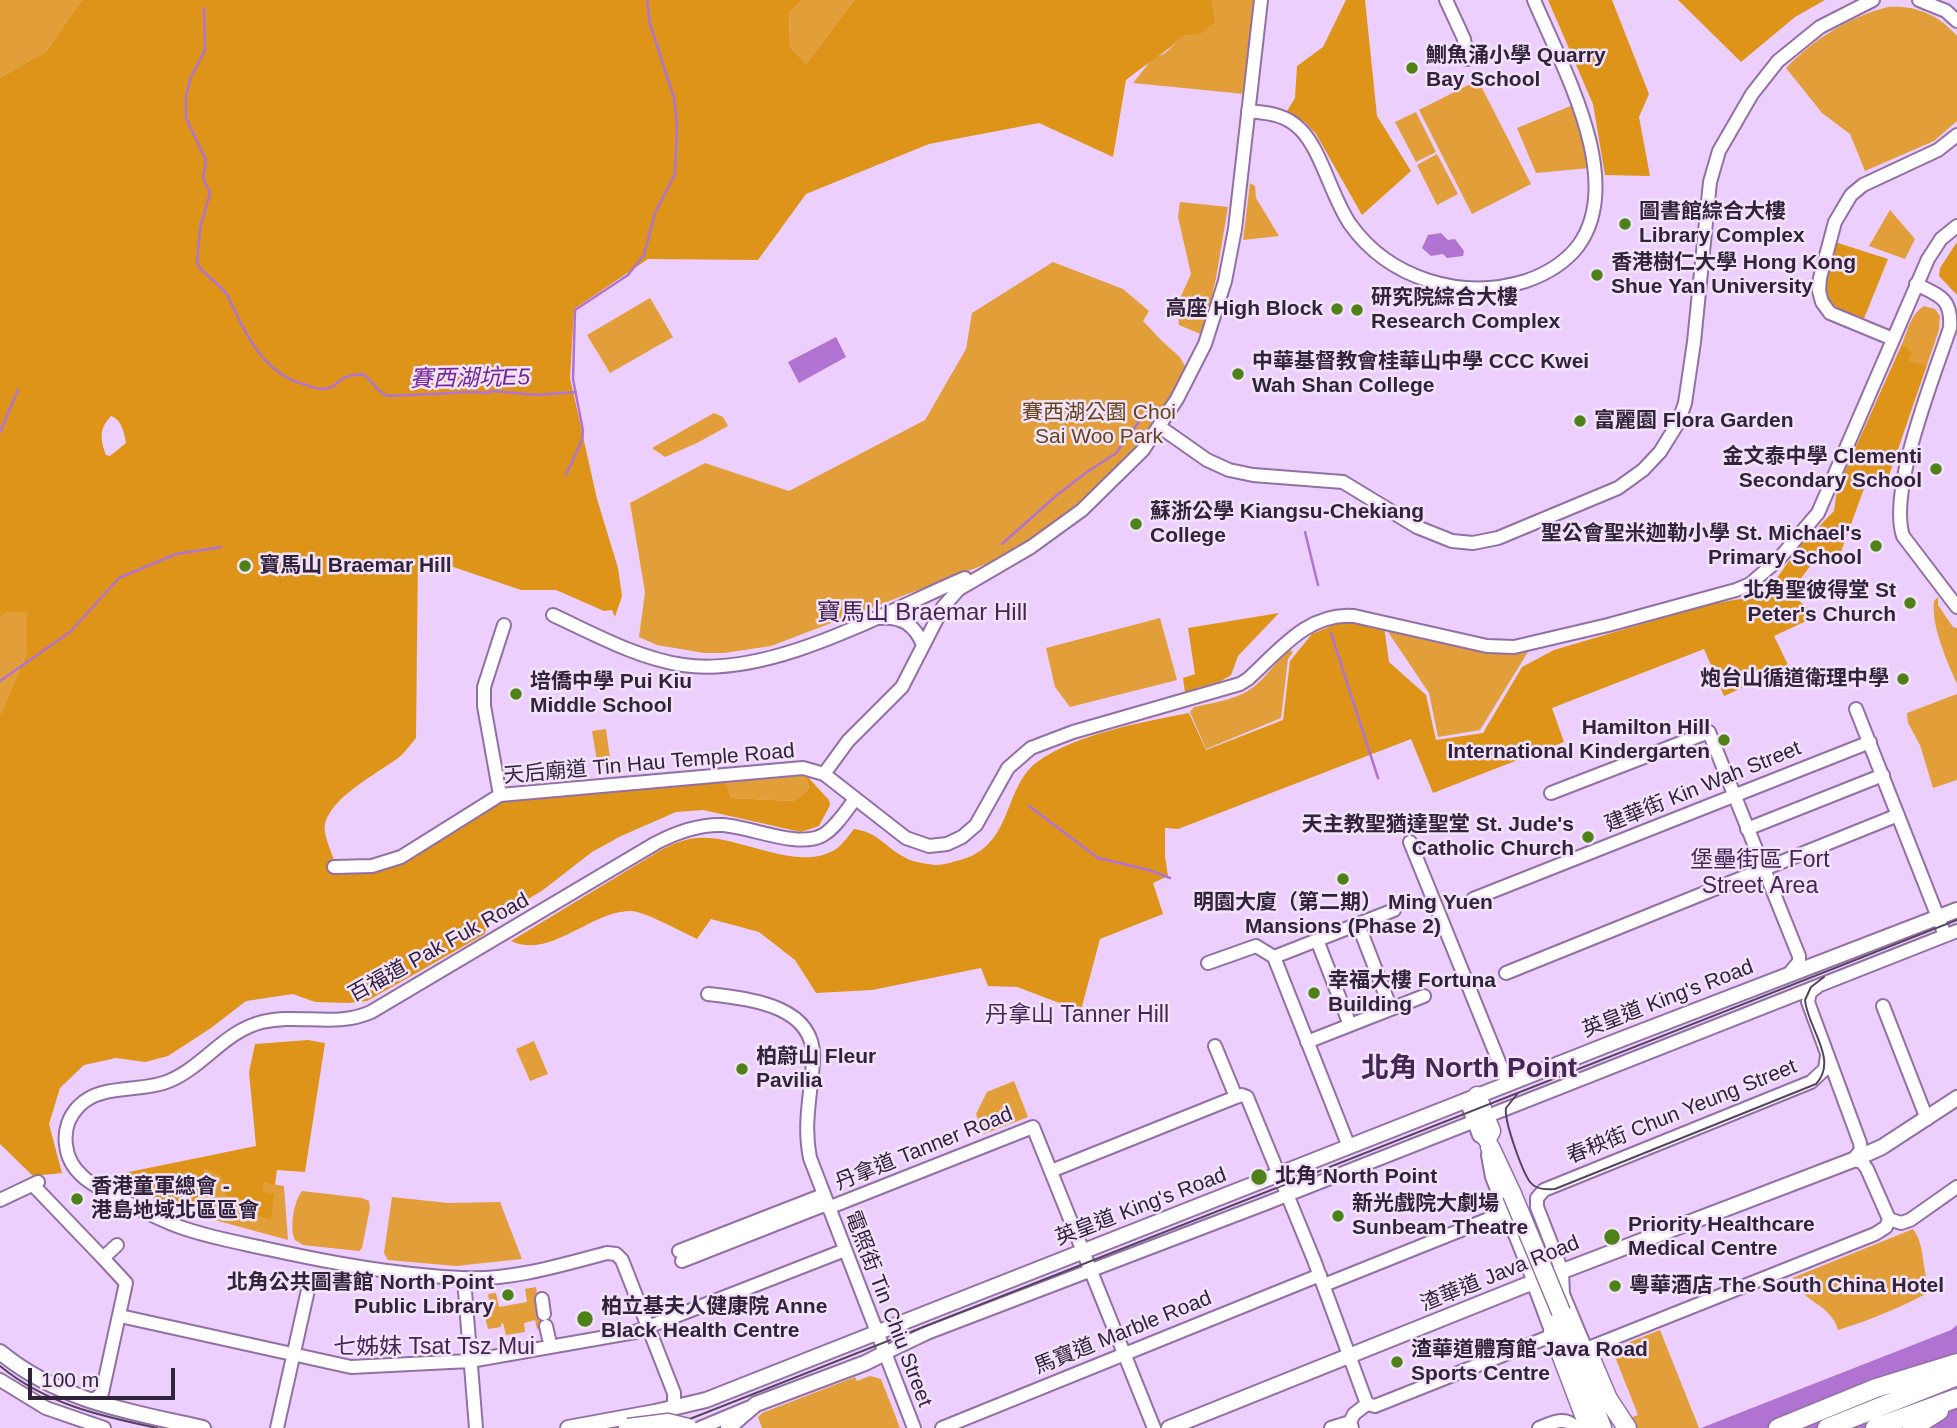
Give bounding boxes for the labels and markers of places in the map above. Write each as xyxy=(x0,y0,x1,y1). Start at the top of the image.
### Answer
place label: 鰂魚涌小學 Quarry Bay School xyxy=(1426,43,1606,93)
marker: 鰂魚涌小學 Quarry Bay School xyxy=(1404,60,1420,76)
place label: 圖書館綜合大樓 Library Complex xyxy=(1639,199,1805,249)
marker: 圖書館綜合大樓 Library Complex xyxy=(1617,216,1633,232)
place label: 香港樹仁大學 Hong Kong Shue Yan University xyxy=(1611,250,1856,300)
marker: 香港樹仁大學 Hong Kong Shue Yan University xyxy=(1589,267,1605,283)
place label: 研究院綜合大樓 Research Complex xyxy=(1371,285,1560,335)
place label: 高座 High Block xyxy=(1165,296,1323,322)
marker: 高座 High Block xyxy=(1329,301,1345,317)
marker: 研究院綜合大樓 Research Complex xyxy=(1349,302,1365,318)
place label: 中華基督教會桂華山中學 CCC Kwei Wah Shan College xyxy=(1252,349,1589,399)
marker: 中華基督教會桂華山中學 CCC Kwei Wah Shan College xyxy=(1230,366,1246,382)
place label: 富麗園 Flora Garden xyxy=(1594,408,1794,434)
marker: 富麗園 Flora Garden xyxy=(1572,413,1588,429)
place label: 金文泰中學 Clementi Secondary School xyxy=(1722,444,1922,494)
marker: 金文泰中學 Clementi Secondary School xyxy=(1928,461,1944,477)
place label: 蘇浙公學 Kiangsu-Chekiang College xyxy=(1150,499,1424,549)
marker: 蘇浙公學 Kiangsu-Chekiang College xyxy=(1128,516,1144,532)
place label: 聖公會聖米迦勒小學 St. Michael's Primary School xyxy=(1541,521,1862,571)
marker: 聖公會聖米迦勒小學 St. Michael's Primary School xyxy=(1868,538,1884,554)
place label: 寶馬山 Braemar Hill xyxy=(259,553,452,579)
marker: 寶馬山 Braemar Hill xyxy=(237,558,253,574)
place label: 北角聖彼得堂 St Peter's Church xyxy=(1743,578,1896,628)
marker: 北角聖彼得堂 St Peter's Church xyxy=(1902,595,1918,611)
place label: 炮台山循道衛理中學 xyxy=(1700,666,1889,692)
place label: 培僑中學 Pui Kiu Middle School xyxy=(530,669,692,719)
marker: 炮台山循道衛理中學 xyxy=(1895,671,1911,687)
marker: 培僑中學 Pui Kiu Middle School xyxy=(508,686,524,702)
place label: Hamilton Hill International Kindergarten xyxy=(1447,715,1710,765)
marker: Hamilton Hill International Kindergarten xyxy=(1716,732,1732,748)
place label: 天主教聖猶達聖堂 St. Jude's Catholic Church xyxy=(1302,812,1574,862)
marker: 天主教聖猶達聖堂 St. Jude's Catholic Church xyxy=(1580,829,1596,845)
marker: 明園大廈（第二期） Ming Yuen Mansions (Phase 2) xyxy=(1335,871,1351,887)
place label: 明園大廈（第二期） Ming Yuen Mansions (Phase 2) xyxy=(1193,890,1493,940)
place label: 幸福大樓 Fortuna Building xyxy=(1328,968,1496,1018)
marker: 幸福大樓 Fortuna Building xyxy=(1306,985,1322,1001)
place label: 柏蔚山 Fleur Pavilia xyxy=(756,1044,876,1094)
marker: 柏蔚山 Fleur Pavilia xyxy=(734,1061,750,1077)
place label: 北角 North Point xyxy=(1275,1164,1437,1190)
marker: 北角 North Point xyxy=(1249,1167,1269,1187)
place label: 香港童軍總會 - 港島地域北區區會 xyxy=(91,1174,259,1224)
marker: 香港童軍總會 - 港島地域北區區會 xyxy=(69,1191,85,1207)
place label: 新光戲院大劇場 Sunbeam Theatre xyxy=(1352,1191,1528,1241)
marker: 新光戲院大劇場 Sunbeam Theatre xyxy=(1330,1208,1346,1224)
place label: Priority Healthcare Medical Centre xyxy=(1628,1212,1815,1262)
marker: Priority Healthcare Medical Centre xyxy=(1602,1227,1622,1247)
place label: 北角公共圖書館 North Point Public Library xyxy=(227,1270,494,1320)
place label: 粵華酒店 The South China Hotel xyxy=(1629,1273,1944,1299)
marker: 粵華酒店 The South China Hotel xyxy=(1607,1278,1623,1294)
marker: 北角公共圖書館 North Point Public Library xyxy=(500,1287,516,1303)
place label: 柏立基夫人健康院 Anne Black Health Centre xyxy=(601,1294,827,1344)
marker: 柏立基夫人健康院 Anne Black Health Centre xyxy=(575,1309,595,1329)
place label: 渣華道體育館 Java Road Sports Centre xyxy=(1411,1337,1648,1387)
marker: 渣華道體育館 Java Road Sports Centre xyxy=(1389,1354,1405,1370)

